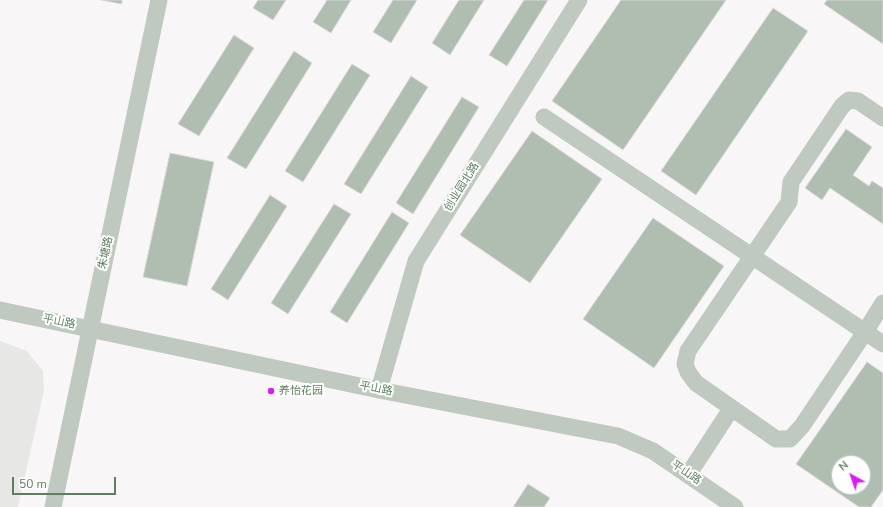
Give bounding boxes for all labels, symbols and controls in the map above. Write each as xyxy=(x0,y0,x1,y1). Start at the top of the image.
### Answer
street label: 创业园北路 xyxy=(442,160,482,214)
street label: 朱塘路 xyxy=(96,235,116,271)
street label: 平山路 xyxy=(41,312,77,332)
street label: 平山路 xyxy=(359,379,393,399)
place label: 养怡花园 xyxy=(279,384,323,398)
marker: 养怡花园 xyxy=(266,386,276,396)
north arrow xyxy=(831,455,871,495)
street label: 平山路 xyxy=(669,458,703,488)
text: N xyxy=(836,458,852,475)
scale bar xyxy=(14,469,118,495)
text: 50 m xyxy=(19,476,47,492)

